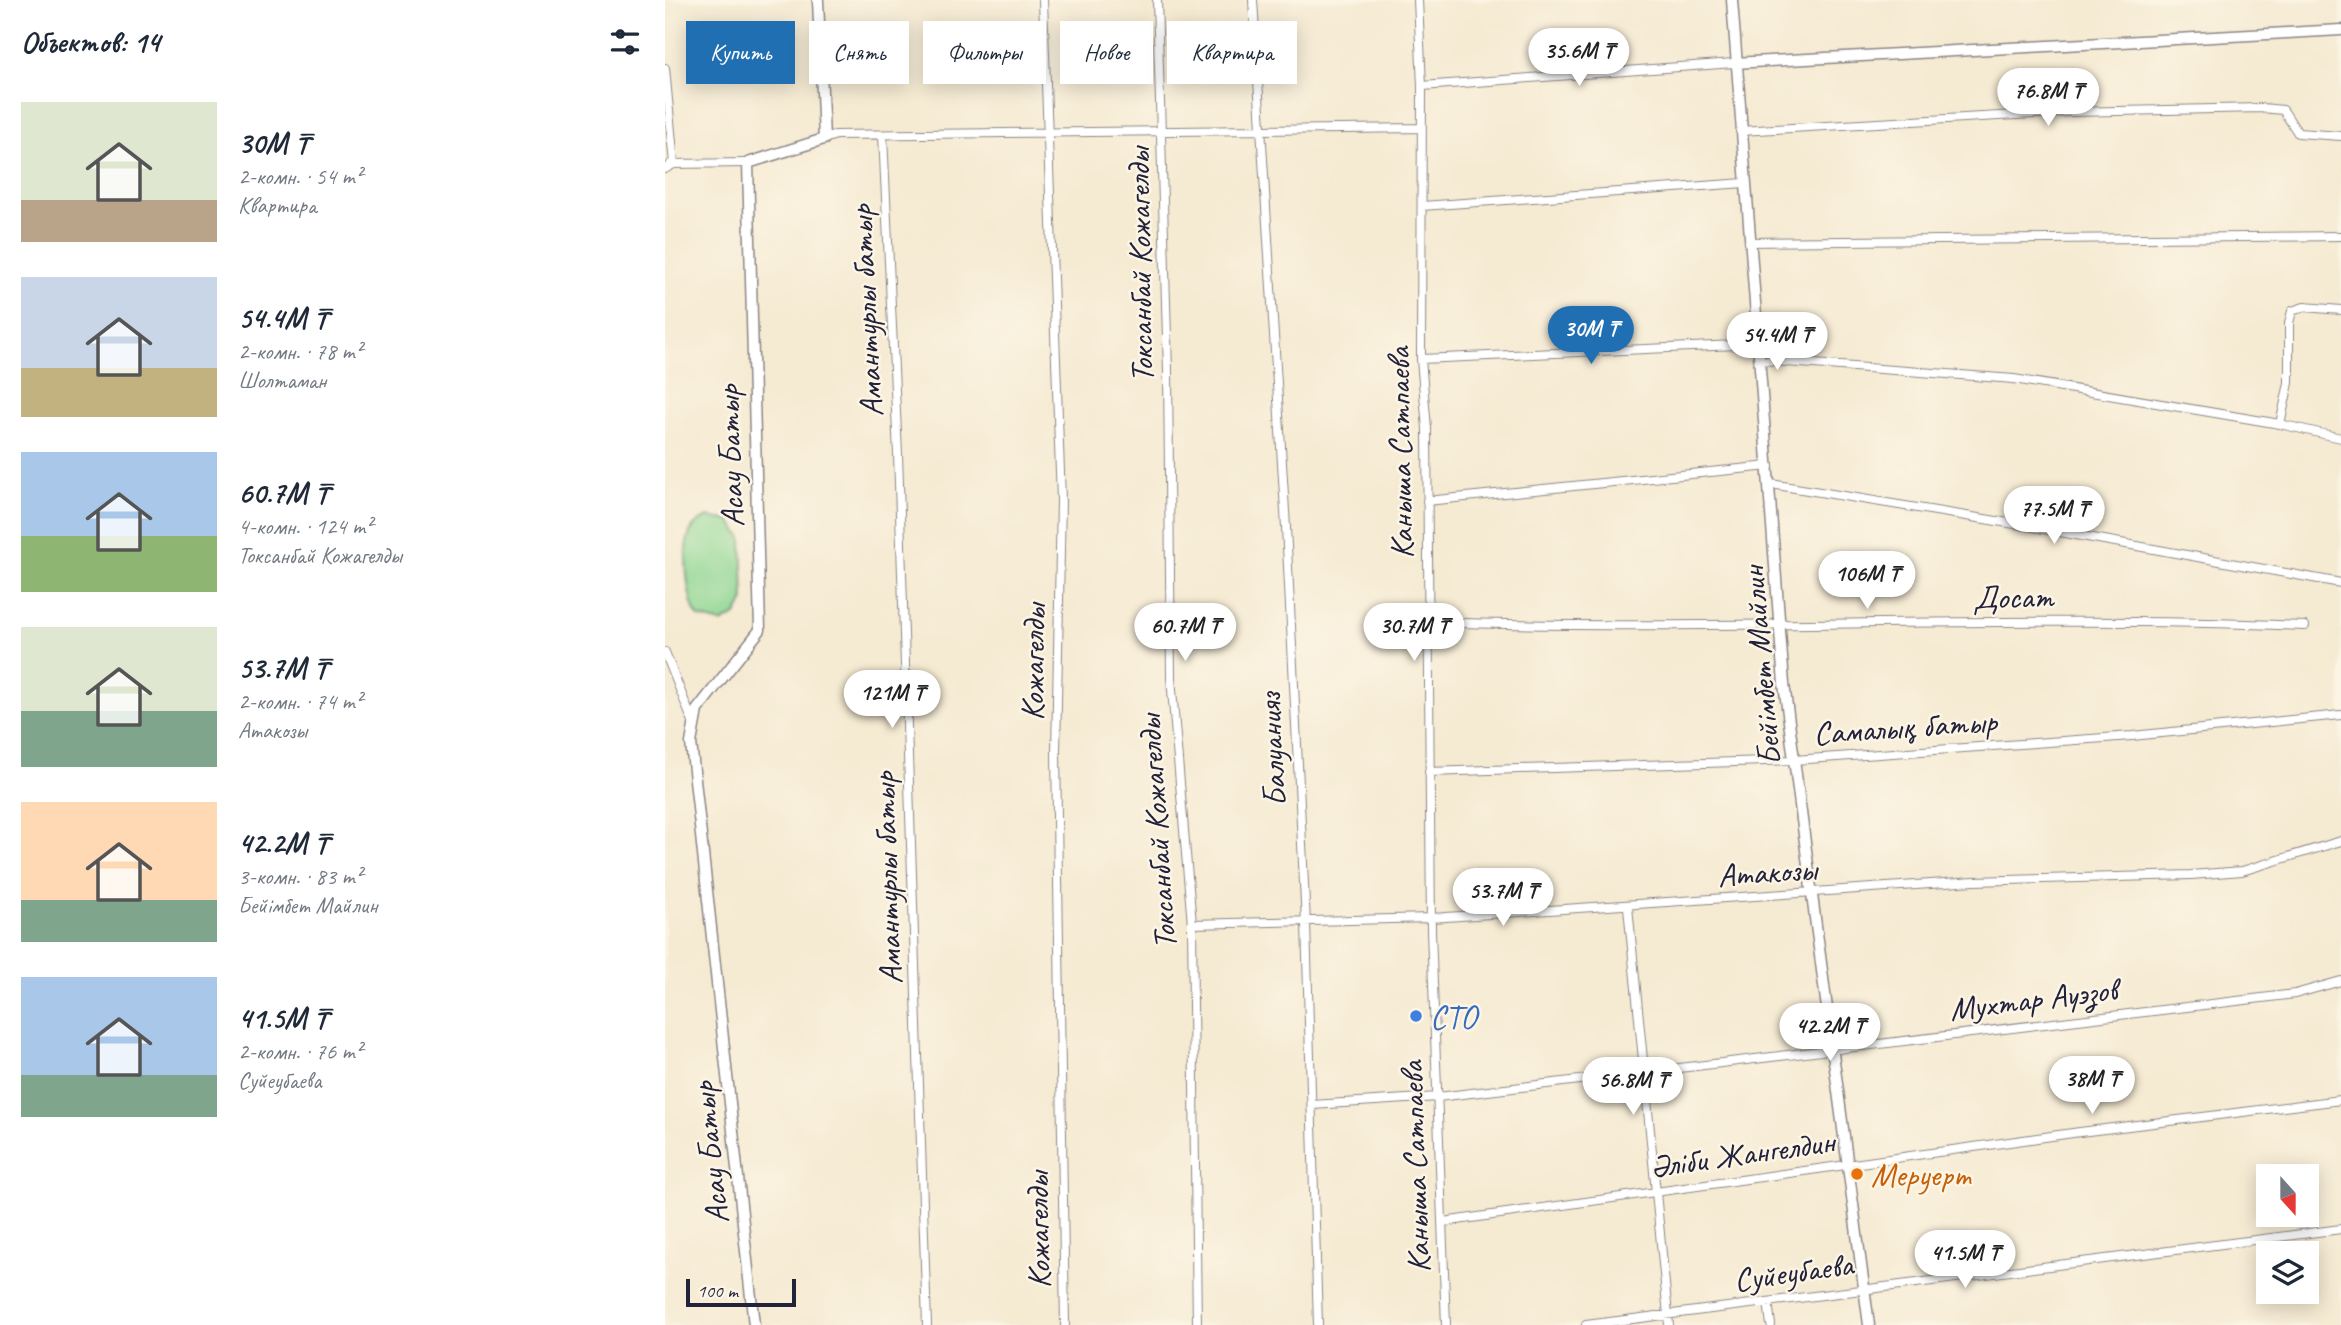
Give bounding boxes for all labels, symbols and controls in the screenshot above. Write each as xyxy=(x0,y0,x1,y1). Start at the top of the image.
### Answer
chip: Купить xyxy=(686,21,795,84)
chip: Снять xyxy=(809,21,909,84)
chip: Фильтры xyxy=(923,21,1046,84)
chip: Новое xyxy=(1060,21,1153,84)
chip: Квартира xyxy=(1167,21,1297,84)
text: Объектов: 14 xyxy=(21,23,160,61)
icon: filters xyxy=(606,23,644,61)
pin: 35.6M ₸ xyxy=(1514,28,1644,88)
text: 35.6M ₸ xyxy=(1544,36,1614,65)
pin: 76.8M ₸ xyxy=(1983,68,2113,128)
text: 76.8M ₸ xyxy=(2013,76,2083,105)
text: 30M ₸ xyxy=(238,124,309,162)
icon: home xyxy=(77,130,161,214)
street label: Токсанбай Кожагелды xyxy=(1117,144,1163,383)
text: 2-комн. · 54 m² xyxy=(238,162,362,191)
text: Квартира xyxy=(238,191,316,220)
street label: Амантурлы батыр xyxy=(839,202,893,418)
text: 54.4M ₸ xyxy=(238,299,328,337)
icon: home xyxy=(77,305,161,389)
pin: 30M ₸ xyxy=(1542,306,1640,366)
pin: 54.4M ₸ xyxy=(1712,312,1842,372)
text: 30M ₸ xyxy=(1564,314,1618,343)
text: 54.4M ₸ xyxy=(1743,320,1811,349)
text: 2-комн. · 78 m² xyxy=(238,337,362,366)
street label: Каныша Сатпаева xyxy=(1377,345,1423,559)
text: Шолтаман xyxy=(238,366,327,395)
street label: Асау Батыр xyxy=(706,383,753,528)
text: 60.7M ₸ xyxy=(238,474,329,512)
icon: home xyxy=(77,480,161,564)
pin: 77.5M ₸ xyxy=(1989,486,2119,546)
text: 77.5M ₸ xyxy=(2020,494,2088,523)
text: 4-комн. · 124 m² xyxy=(238,512,372,541)
text: Токсанбай Кожагелды xyxy=(238,541,402,570)
pin: 106M ₸ xyxy=(1810,552,1924,611)
text: 106M ₸ xyxy=(1834,559,1900,588)
street label: Бейімбет Майлин xyxy=(1731,562,1791,767)
street label: Досат xyxy=(1972,575,2056,619)
street label: Кожагелды xyxy=(1011,601,1055,721)
pin: 60.7M ₸ xyxy=(1120,604,1250,663)
pin: 30.7M ₸ xyxy=(1349,604,1479,663)
text: 60.7M ₸ xyxy=(1150,611,1220,640)
text: 30.7M ₸ xyxy=(1379,611,1449,640)
text: 53.7M ₸ xyxy=(238,649,328,687)
icon: home xyxy=(77,655,161,739)
pin: 121M ₸ xyxy=(835,670,949,730)
text: 121M ₸ xyxy=(860,678,924,707)
text: 2-комн. · 74 m² xyxy=(238,687,362,716)
street label: Балуанияз xyxy=(1248,689,1296,808)
street label: Самалық батыр xyxy=(1812,700,2000,754)
street label: Токсанбай Кожагелды xyxy=(1128,711,1186,951)
text: Атакозы xyxy=(238,716,307,745)
street label: Амантурлы батыр xyxy=(862,770,912,985)
text: 42.2M ₸ xyxy=(238,824,328,862)
icon: home xyxy=(77,830,161,914)
street label: Атакозы xyxy=(1716,847,1821,896)
text: 3-комн. · 83 m² xyxy=(238,862,362,891)
pin: 53.7M ₸ xyxy=(1438,869,1568,928)
text: 53.7M ₸ xyxy=(1469,876,1537,905)
text: Бейімбет Майлин xyxy=(238,891,377,920)
street label: Мухтар Ауэзов xyxy=(1947,967,2125,1030)
place label: CTO xyxy=(1430,996,1480,1038)
text: 41.5M ₸ xyxy=(238,999,328,1037)
pin: 42.2M ₸ xyxy=(1765,1004,1895,1063)
icon: home xyxy=(77,1005,161,1089)
marker: CTO xyxy=(1408,1008,1424,1024)
text: 42.2M ₸ xyxy=(1795,1011,1865,1040)
text: 2-комн. · 76 m² xyxy=(238,1037,362,1066)
pin: 38M ₸ xyxy=(2043,1056,2141,1116)
pin: 56.8M ₸ xyxy=(1568,1058,1698,1117)
street label: Каныша Сатпаева xyxy=(1390,1059,1440,1273)
text: 38M ₸ xyxy=(2065,1064,2119,1093)
text: 56.8M ₸ xyxy=(1598,1065,1668,1094)
text: Суйеубаева xyxy=(238,1066,321,1095)
street label: Асау Батыр xyxy=(682,1078,738,1226)
street label: Әліби Жангелдин xyxy=(1647,1120,1839,1188)
place label: Меруерт xyxy=(1871,1154,1972,1196)
north arrow xyxy=(2256,1164,2319,1227)
map controls xyxy=(2256,1164,2319,1304)
marker: Меруерт xyxy=(1849,1166,1865,1182)
street label: Кожагелды xyxy=(1016,1169,1060,1289)
pin: 41.5M ₸ xyxy=(1900,1230,2030,1290)
text: 41.5M ₸ xyxy=(1931,1238,1999,1267)
button: layers xyxy=(2256,1241,2319,1304)
street label: Суйеубаева xyxy=(1731,1243,1857,1301)
scale bar xyxy=(686,1276,796,1308)
text: 100 m xyxy=(697,1279,738,1303)

